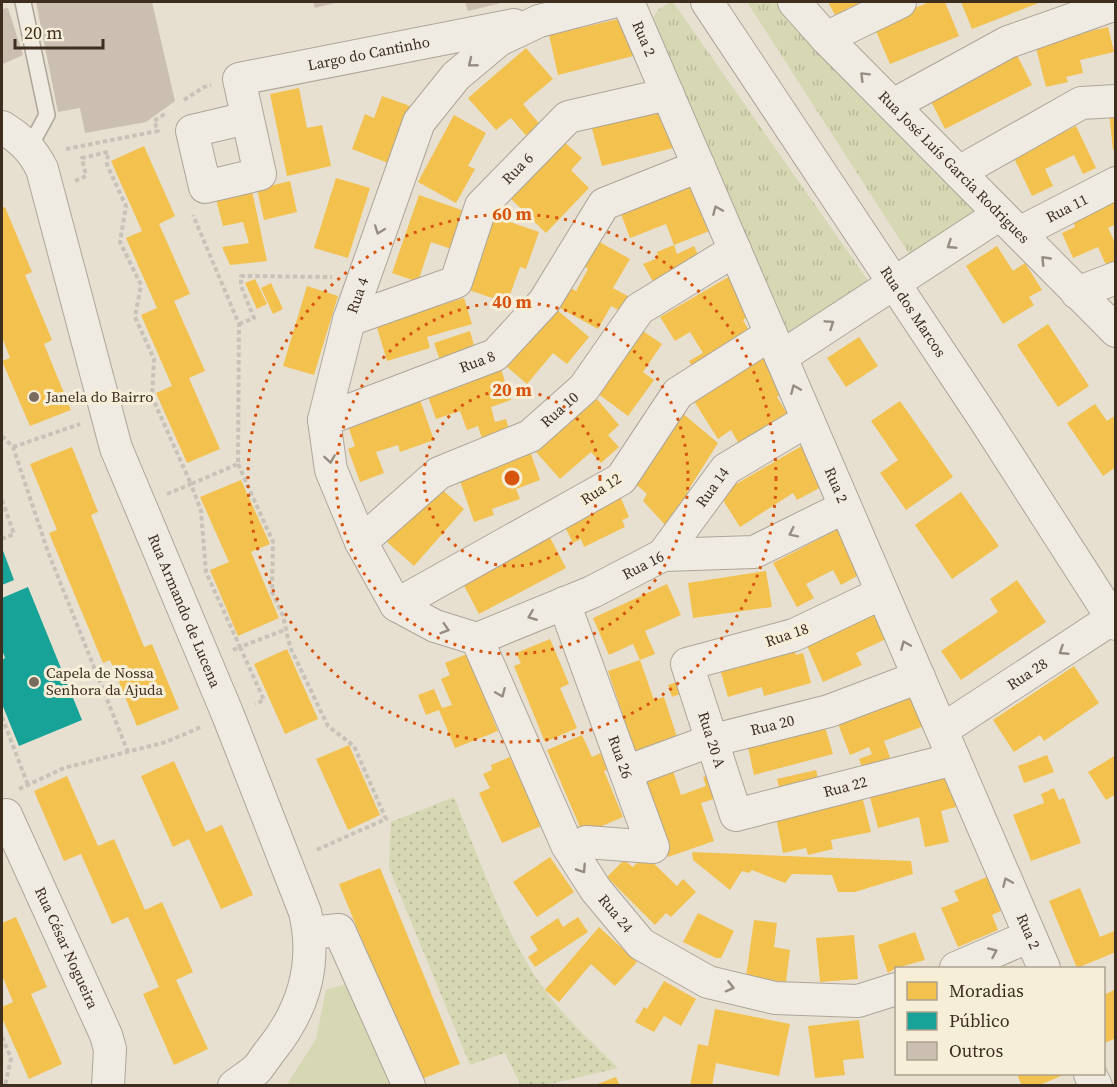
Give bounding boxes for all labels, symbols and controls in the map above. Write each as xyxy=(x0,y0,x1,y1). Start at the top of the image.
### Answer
scale bar xyxy=(15,12,104,50)
street label: Rua 2 xyxy=(627,17,661,60)
text: 20 m xyxy=(24,20,62,45)
street label: Largo do Cantinho xyxy=(306,31,432,75)
one-way arrow xyxy=(468,55,479,66)
one-way arrow xyxy=(860,72,871,82)
street label: Rua José Luís Garcia Rodrigues xyxy=(874,86,1035,248)
street label: Rua 6 xyxy=(497,148,538,189)
street label: Rua 11 xyxy=(1042,188,1091,227)
text: 60 m xyxy=(492,201,532,226)
one-way arrow xyxy=(713,205,725,216)
one-way arrow xyxy=(374,224,387,235)
one-way arrow xyxy=(946,238,957,249)
one-way arrow xyxy=(1041,256,1052,266)
street label: Rua dos Marcos xyxy=(876,262,951,361)
street label: Rua 4 xyxy=(341,274,373,316)
text: 40 m xyxy=(492,289,532,314)
one-way arrow xyxy=(824,320,834,332)
street label: Rua 8 xyxy=(456,345,498,378)
text: 20 m xyxy=(492,377,532,402)
one-way arrow xyxy=(790,384,802,395)
place label: Janela do Bairro xyxy=(45,386,153,407)
street label: Rua 10 xyxy=(536,387,583,432)
marker: Janela do Bairro xyxy=(27,390,41,404)
one-way arrow xyxy=(323,454,335,463)
street label: Rua 14 xyxy=(691,462,734,511)
street label: Rua 2 xyxy=(820,464,853,506)
centre of rings xyxy=(502,468,522,488)
street label: Rua 12 xyxy=(576,468,625,510)
one-way arrow xyxy=(788,525,799,537)
street label: Rua Armando de Lucena xyxy=(143,530,226,691)
street label: Rua 16 xyxy=(618,545,668,584)
one-way arrow xyxy=(528,609,539,621)
street label: Rua 18 xyxy=(762,617,811,652)
one-way arrow xyxy=(439,622,450,634)
one-way arrow xyxy=(900,640,912,651)
one-way arrow xyxy=(1059,644,1070,655)
street label: Rua 28 xyxy=(1003,653,1051,695)
place label: Capela de Nossa Senhora da Ajuda xyxy=(46,662,163,700)
marker: Capela de Nossa Senhora da Ajuda xyxy=(27,675,41,689)
one-way arrow xyxy=(494,686,506,697)
street label: Rua 20 A xyxy=(693,709,731,770)
street label: Rua 20 xyxy=(748,709,797,740)
street label: Rua 26 xyxy=(603,732,638,781)
street label: Rua 22 xyxy=(821,771,869,802)
one-way arrow xyxy=(575,863,586,874)
one-way arrow xyxy=(1002,877,1014,888)
street label: Rua César Nogueira xyxy=(30,883,104,1012)
street label: Rua 24 xyxy=(594,889,639,937)
street label: Rua 2 xyxy=(1012,910,1046,952)
one-way arrow xyxy=(986,947,997,959)
legend xyxy=(895,967,1105,1075)
text: Moradias xyxy=(949,978,1024,1003)
one-way arrow xyxy=(725,980,735,993)
text: Público xyxy=(949,1008,1010,1033)
text: Outros xyxy=(949,1038,1003,1063)

